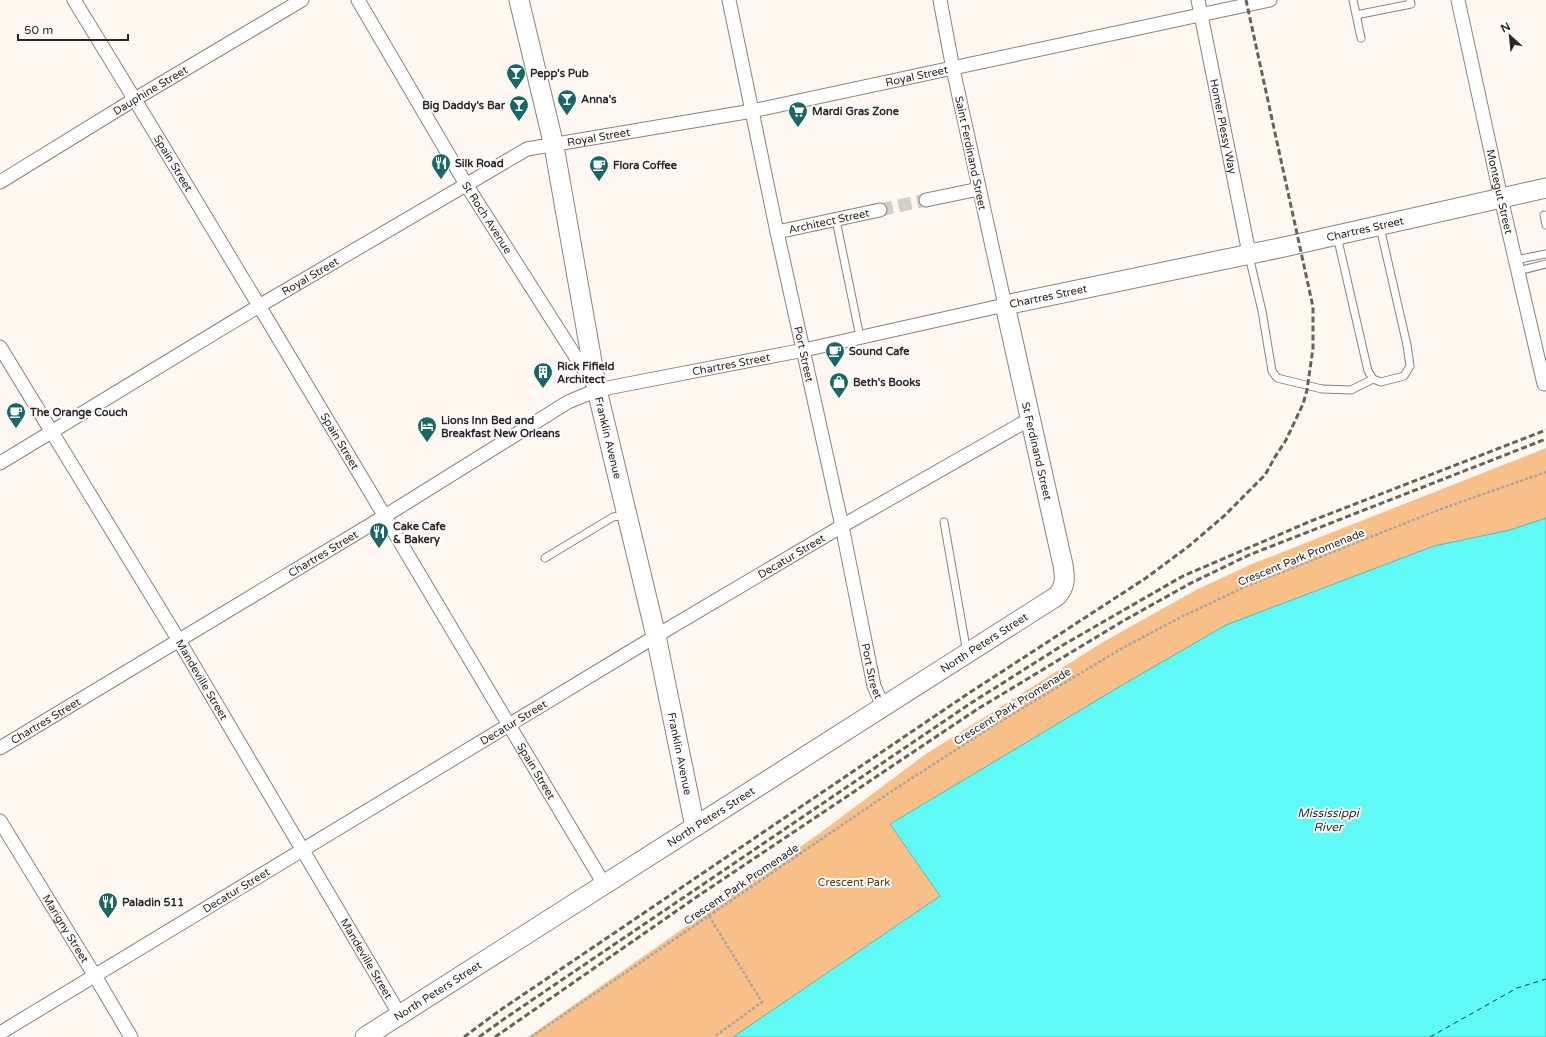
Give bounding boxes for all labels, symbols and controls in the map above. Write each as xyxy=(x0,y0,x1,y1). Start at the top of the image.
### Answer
scale bar xyxy=(18,16,128,42)
north arrow xyxy=(1490,16,1530,56)
text: N xyxy=(1499,20,1513,35)
text: 50 m xyxy=(24,23,53,37)
bar icon: Pepp's Pub xyxy=(505,62,527,90)
street label: Dauphine Street xyxy=(111,63,190,118)
street label: Royal Street xyxy=(884,63,949,89)
place label: Pepp's Pub xyxy=(530,67,589,81)
street label: Homer Plessy Way xyxy=(1207,78,1239,175)
bar icon: Anna's xyxy=(556,88,578,116)
place label: Anna's xyxy=(581,93,617,106)
bar icon: Big Daddy's Bar xyxy=(508,94,530,122)
street label: Saint Ferdinand Street xyxy=(952,95,989,211)
place label: Big Daddy's Bar xyxy=(422,99,506,113)
supermarket icon: Mardi Gras Zone xyxy=(787,100,809,128)
place label: Mardi Gras Zone xyxy=(812,105,900,118)
street label: Royal Street xyxy=(566,126,631,149)
street label: Spain Street xyxy=(151,133,195,194)
street label: Montegut Street xyxy=(1484,148,1515,235)
restaurant icon: Silk Road xyxy=(430,152,452,180)
cafe icon: Flora Coffee xyxy=(588,154,610,182)
place label: Silk Road xyxy=(455,157,504,170)
place label: Flora Coffee xyxy=(613,159,678,172)
street label: St Roch Avenue xyxy=(459,179,514,256)
street label: Architect Street xyxy=(787,206,871,236)
street label: Chartres Street xyxy=(1325,214,1405,244)
street label: Royal Street xyxy=(280,255,341,298)
street label: Chartres Street xyxy=(1008,282,1088,311)
street label: Port Street xyxy=(791,325,816,383)
cafe icon: Sound Cafe xyxy=(824,340,846,368)
place label: Sound Cafe xyxy=(849,345,910,358)
street label: Chartres Street xyxy=(691,351,771,378)
place label: Rick Fifield Architect xyxy=(557,360,615,386)
building icon: Rick Fifield Architect xyxy=(532,361,554,389)
shop icon: Beth's Books xyxy=(828,371,850,399)
place label: Beth's Books xyxy=(853,376,921,389)
street label: Franklin Avenue xyxy=(592,396,624,480)
cafe icon: The Orange Couch xyxy=(5,401,27,429)
street label: St Ferdinand Street xyxy=(1019,401,1054,502)
place label: The Orange Couch xyxy=(29,406,128,420)
street label: Spain Street xyxy=(318,411,361,472)
place label: Lions Inn Bed and Breakfast New Orleans xyxy=(441,414,561,440)
hotel icon: Lions Inn Bed and Breakfast New Orleans xyxy=(416,415,438,443)
place label: Cake Cafe & Bakery xyxy=(393,520,446,547)
restaurant icon: Cake Cafe & Bakery xyxy=(368,521,390,549)
street label: Crescent Park Promenade xyxy=(1236,526,1366,589)
street label: Chartres Street xyxy=(286,528,360,580)
street label: Decatur Street xyxy=(756,532,827,581)
street label: North Peters Street xyxy=(938,610,1030,676)
street label: Mandeville Street xyxy=(173,637,230,722)
street label: Port Street xyxy=(859,642,885,701)
street label: Crescent Park Promenade xyxy=(951,665,1073,748)
street label: Chartres Street xyxy=(9,695,83,747)
street label: Decatur Street xyxy=(478,698,549,748)
street label: Franklin Avenue xyxy=(665,711,694,796)
street label: Spain Street xyxy=(514,741,558,802)
street label: North Peters Street xyxy=(665,784,757,850)
water label: Mississippi River xyxy=(1297,806,1361,834)
street label: Crescent Park Promenade xyxy=(681,841,801,928)
street label: Decatur Street xyxy=(201,865,272,916)
park label: Crescent Park xyxy=(818,876,890,889)
restaurant icon: Paladin 511 xyxy=(97,891,119,919)
street label: Marigny Street xyxy=(40,892,91,965)
place label: Paladin 511 xyxy=(122,896,184,909)
street label: Mandeville Street xyxy=(337,916,395,1001)
street label: North Peters Street xyxy=(392,959,484,1024)

